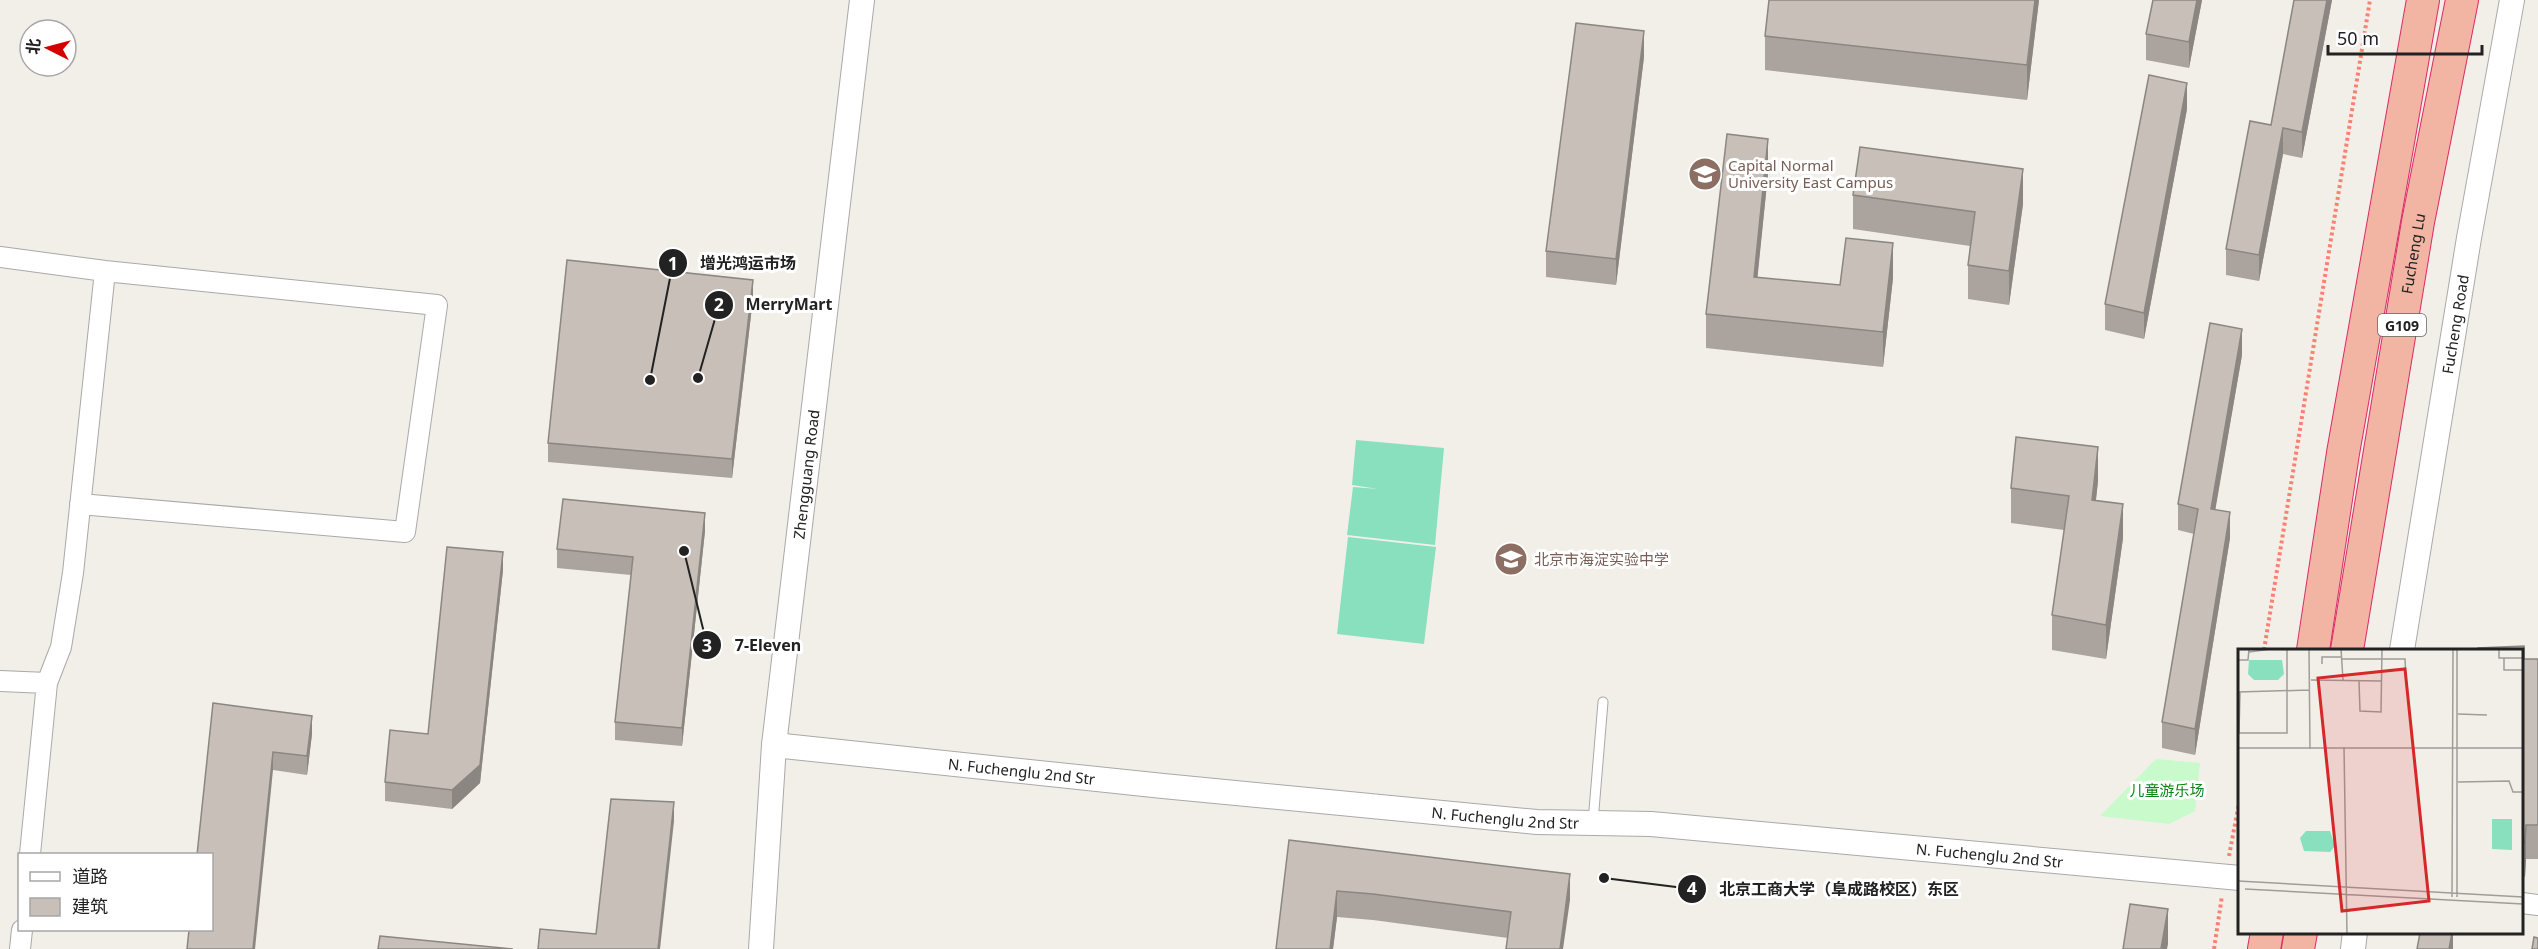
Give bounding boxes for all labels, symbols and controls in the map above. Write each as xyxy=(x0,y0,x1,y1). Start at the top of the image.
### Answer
north arrow xyxy=(18,18,78,78)
scale bar xyxy=(2328,18,2482,56)
text: 50 m xyxy=(2337,26,2379,50)
text: 北 xyxy=(21,37,45,56)
place label: Capital Normal University East Campus xyxy=(1728,155,1893,192)
school or university icon: Capital Normal University East Campus xyxy=(1687,156,1723,192)
street label: Fucheng Lu xyxy=(2396,211,2430,295)
callout: 增光鸿运市场 xyxy=(658,246,808,280)
text: 1 xyxy=(668,251,678,275)
text: 增光鸿运市场 xyxy=(700,252,796,274)
street label: Fucheng Road xyxy=(2437,273,2473,375)
callout: MerryMart xyxy=(704,288,845,322)
text: 2 xyxy=(714,292,724,316)
text: MerryMart xyxy=(746,293,832,315)
road number: G109 xyxy=(2378,314,2426,336)
street label: Zhengguang Road xyxy=(788,408,824,540)
school or university icon: 北京市海淀实验中学 xyxy=(1493,541,1529,577)
place label: 北京市海淀实验中学 xyxy=(1534,549,1669,569)
callout: 7-Eleven xyxy=(692,628,813,662)
text: 3 xyxy=(702,633,712,657)
text: 7-Eleven xyxy=(735,634,801,656)
inset map xyxy=(2238,649,2523,934)
street label: N. Fuchenglu 2nd Str xyxy=(947,753,1096,789)
park label: 儿童游乐场 xyxy=(2129,780,2205,800)
street label: N. Fuchenglu 2nd Str xyxy=(1431,802,1579,833)
street label: N. Fuchenglu 2nd Str xyxy=(1915,838,2064,872)
legend xyxy=(18,853,213,931)
text: 道路 xyxy=(72,864,108,888)
callout: 北京工商大学（阜成路校区）东区 xyxy=(1677,872,1971,906)
text: 4 xyxy=(1687,876,1697,900)
text: 北京工商大学（阜成路校区）东区 xyxy=(1719,878,1959,900)
text: 建筑 xyxy=(72,894,108,918)

